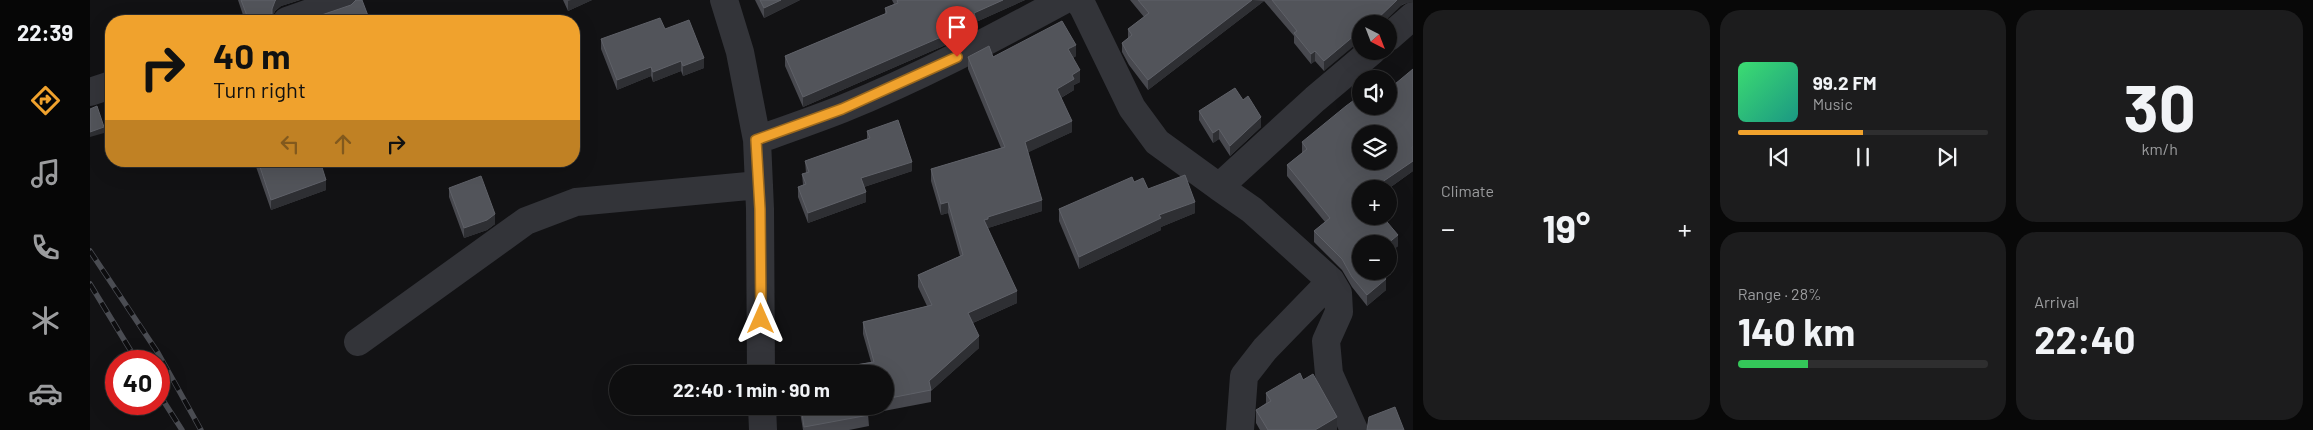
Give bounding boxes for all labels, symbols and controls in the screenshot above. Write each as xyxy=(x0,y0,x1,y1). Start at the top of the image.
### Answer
pin xyxy=(936,6,978,57)
icon: arrive xyxy=(943,13,971,41)
north arrow xyxy=(1352,15,1398,60)
map controls xyxy=(1352,15,1397,280)
text: 22:39 xyxy=(17,19,73,45)
text: 40 m xyxy=(213,34,290,76)
icon: right xyxy=(130,35,195,100)
text: 30 xyxy=(2124,67,2196,145)
button: sound xyxy=(1352,70,1397,115)
text: 99.2 FM xyxy=(1813,71,1877,94)
text: Turn right xyxy=(213,76,306,102)
icon: directions xyxy=(28,83,63,118)
text: Music xyxy=(1813,94,1853,113)
button: layers xyxy=(1352,125,1397,170)
icon: left xyxy=(276,130,304,158)
icon: ahead xyxy=(329,130,357,158)
icon: right xyxy=(382,130,410,158)
text: km/h xyxy=(2142,139,2178,158)
icon: previous xyxy=(1765,143,1793,171)
icon: pause xyxy=(1849,143,1877,171)
icon: next xyxy=(1933,143,1961,171)
icon: music xyxy=(28,156,63,191)
button: + xyxy=(1352,180,1397,225)
text: Climate xyxy=(1441,181,1494,200)
text: 19° xyxy=(1542,205,1590,251)
text: − xyxy=(1441,211,1455,245)
text: + xyxy=(1678,211,1692,245)
icon: phone xyxy=(28,230,63,265)
button: − xyxy=(1352,235,1397,280)
text: Range · 28% xyxy=(1738,284,1822,303)
position arrow xyxy=(734,292,786,344)
text: Arrival xyxy=(2034,292,2079,311)
icon: climate xyxy=(28,303,63,338)
text: 140 km xyxy=(1738,308,1855,354)
text: 22:40 xyxy=(2034,316,2135,362)
speed limit sign: 40 xyxy=(105,350,170,415)
icon: car xyxy=(28,376,63,411)
text: 22:40 · 1 min · 90 m xyxy=(673,378,830,401)

